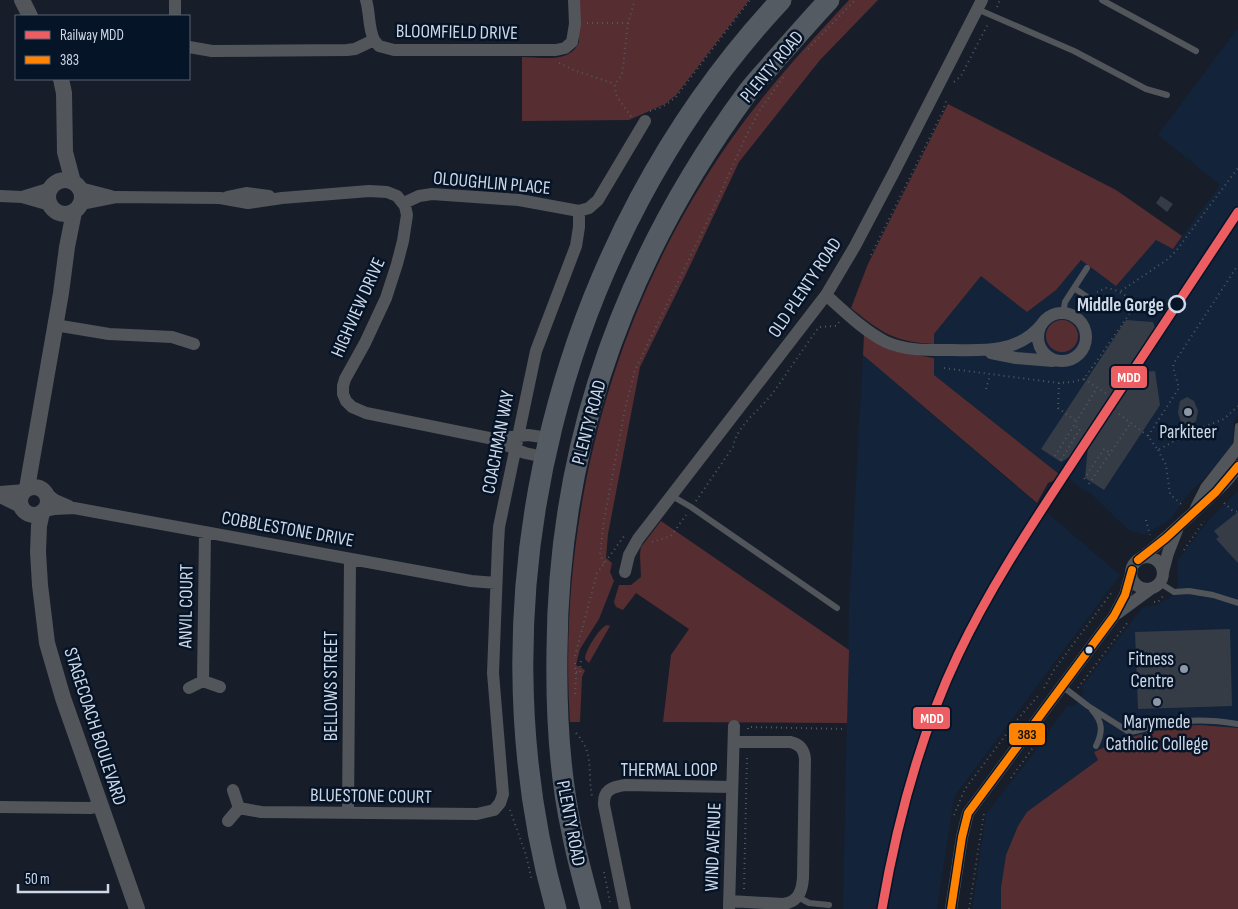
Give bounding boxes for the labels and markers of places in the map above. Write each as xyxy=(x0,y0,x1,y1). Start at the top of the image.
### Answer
place label: Middle Gorge xyxy=(1077,294,1164,317)
marker: Middle Gorge xyxy=(1168,295,1186,313)
marker: Parkiteer xyxy=(1182,406,1194,418)
place label: Parkiteer xyxy=(1159,421,1217,444)
unlabelled marker xyxy=(1084,645,1094,655)
place label: Fitness Centre xyxy=(1128,648,1174,693)
marker: Fitness Centre xyxy=(1178,663,1190,675)
marker: Marymede Catholic College xyxy=(1151,696,1163,708)
place label: Marymede Catholic College xyxy=(1106,711,1208,756)

